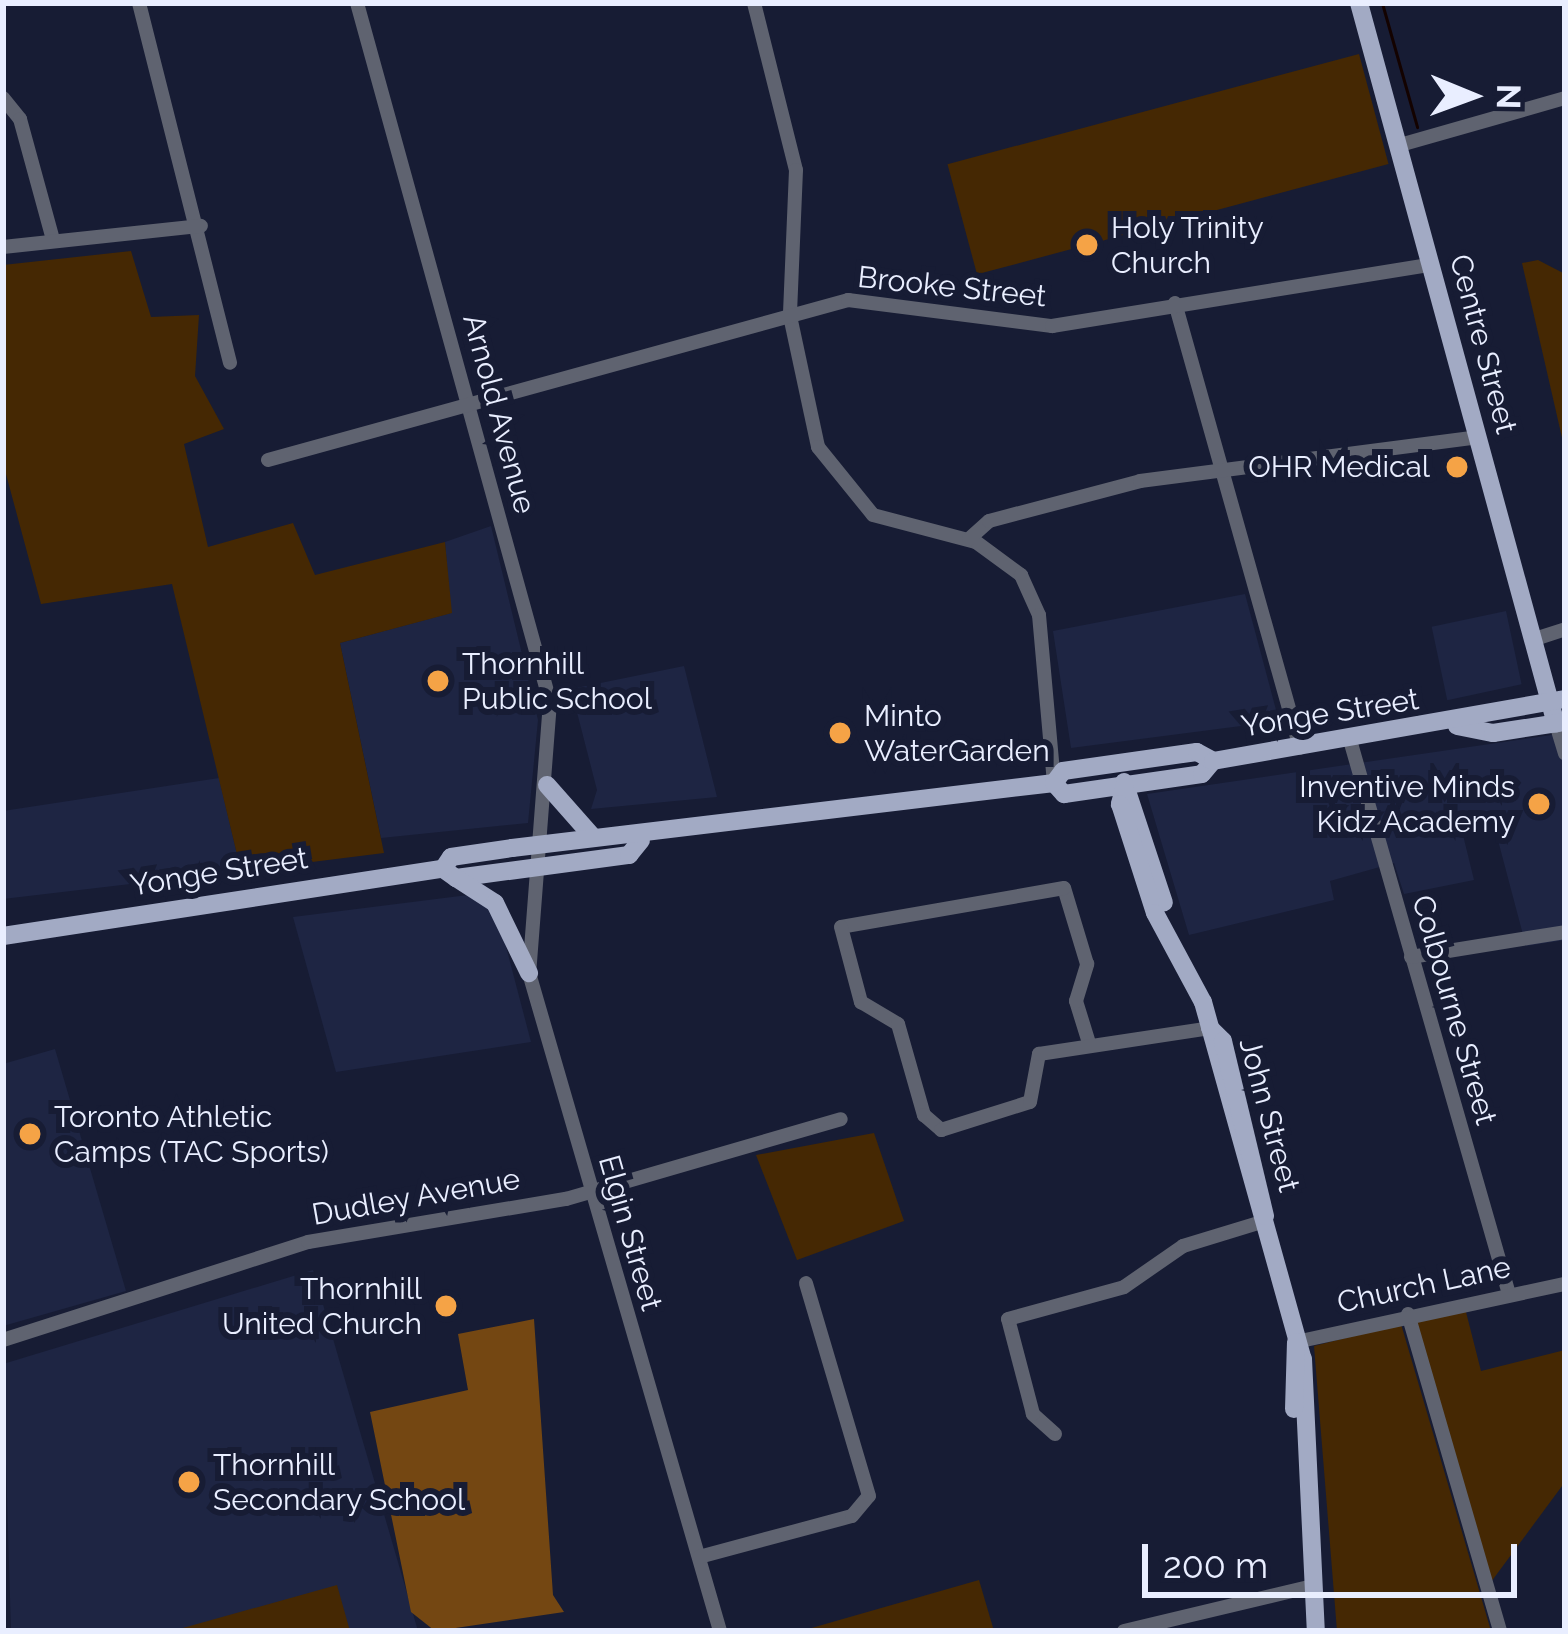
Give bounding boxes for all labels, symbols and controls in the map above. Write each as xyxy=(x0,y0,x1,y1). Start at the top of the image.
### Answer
north arrow xyxy=(1412,36,1532,156)
text: N xyxy=(1489,84,1528,110)
place label: Holy Trinity Church xyxy=(1111,210,1265,280)
marker: Holy Trinity Church xyxy=(1074,232,1100,258)
street label: Centre Street xyxy=(1442,250,1524,438)
street label: Brooke Street xyxy=(856,259,1048,315)
street label: Arnold Avenue xyxy=(455,310,543,518)
place label: OHR Medical xyxy=(1248,449,1430,485)
marker: OHR Medical xyxy=(1441,451,1473,483)
place label: Thornhill Public School xyxy=(462,646,652,716)
marker: Thornhill Public School xyxy=(425,668,451,694)
street label: Yonge Street xyxy=(1239,681,1421,745)
place label: Minto WaterGarden xyxy=(864,698,1050,768)
marker: Minto WaterGarden xyxy=(827,720,853,746)
place label: Inventive Minds Kidz Academy xyxy=(1299,769,1515,840)
marker: Inventive Minds Kidz Academy xyxy=(1526,791,1552,817)
street label: Yonge Street xyxy=(128,840,310,904)
street label: Colbourne Street xyxy=(1404,891,1504,1129)
street label: John Street xyxy=(1231,1034,1307,1196)
place label: Toronto Athletic Camps (TAC Sports) xyxy=(54,1099,329,1170)
marker: Toronto Athletic Camps (TAC Sports) xyxy=(17,1121,43,1147)
street label: Elgin Street xyxy=(591,1151,669,1315)
street label: Dudley Avenue xyxy=(308,1161,524,1233)
street label: Church Lane xyxy=(1334,1249,1514,1321)
place label: Thornhill United Church xyxy=(222,1271,422,1342)
marker: Thornhill United Church xyxy=(433,1293,459,1319)
place label: Thornhill Secondary School xyxy=(213,1447,466,1518)
marker: Thornhill Secondary School xyxy=(176,1469,202,1495)
scale bar xyxy=(1148,1520,1523,1594)
text: 200 m xyxy=(1163,1544,1268,1586)

